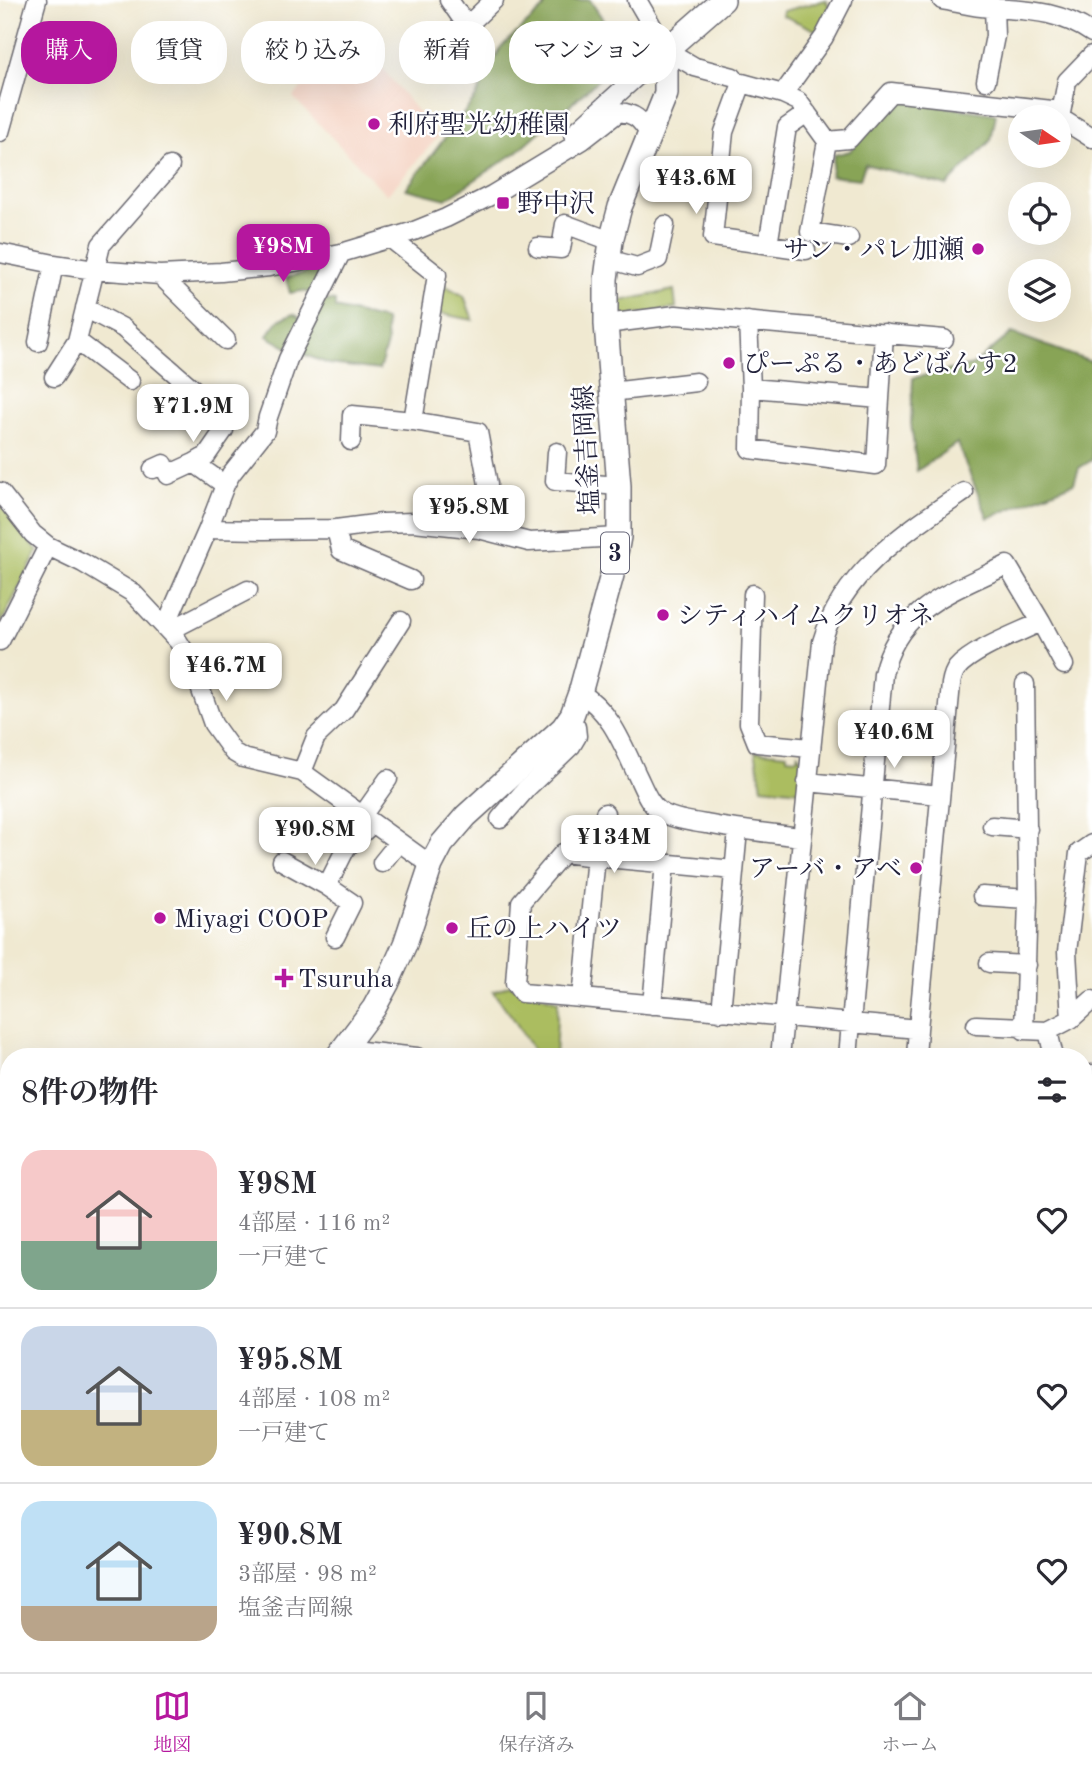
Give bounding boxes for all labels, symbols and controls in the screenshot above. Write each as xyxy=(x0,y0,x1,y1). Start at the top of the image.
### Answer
chip: 購入 xyxy=(21,21,117,84)
chip: 賃貸 xyxy=(131,21,227,84)
chip: 絞り込み xyxy=(241,21,385,84)
chip: 新着 xyxy=(399,21,495,84)
chip: マンション xyxy=(509,21,676,84)
north arrow xyxy=(1008,105,1071,168)
map controls xyxy=(1008,105,1071,322)
place label: 利府聖光幼稚園 xyxy=(388,111,570,139)
marker: 利府聖光幼稚園 xyxy=(366,116,382,132)
pin: ¥43.6M xyxy=(639,156,753,216)
text: ¥43.6M xyxy=(656,167,736,190)
button: locate xyxy=(1008,182,1071,245)
place label: 野中沢 xyxy=(517,190,595,218)
marker: 野中沢 xyxy=(495,195,511,211)
pin: ¥98M xyxy=(242,224,324,284)
text: ¥98M xyxy=(253,235,313,258)
place label: サン・パレ加瀬 xyxy=(783,236,964,264)
marker: サン・パレ加瀬 xyxy=(970,241,986,257)
button: layers xyxy=(1008,259,1071,322)
place label: ぴーぷる・あどばんす2 xyxy=(743,350,1018,378)
marker: ぴーぷる・あどばんす2 xyxy=(721,355,737,371)
pin: ¥71.9M xyxy=(136,384,250,444)
street label: 塩釜吉岡線 xyxy=(570,384,604,516)
text: ¥71.9M xyxy=(153,395,233,418)
pin: ¥95.8M xyxy=(412,486,526,545)
text: ¥95.8M xyxy=(429,496,509,519)
road number: 3 xyxy=(601,532,629,574)
place label: シティハイムクリオネ xyxy=(677,602,934,630)
marker: シティハイムクリオネ xyxy=(655,607,671,623)
pin: ¥46.7M xyxy=(169,644,283,703)
text: ¥46.7M xyxy=(186,654,266,677)
pin: ¥40.6M xyxy=(837,710,951,770)
text: ¥40.6M xyxy=(854,721,934,744)
pin: ¥90.8M xyxy=(258,808,372,867)
pin: ¥134M xyxy=(565,816,663,875)
text: ¥90.8M xyxy=(275,818,355,841)
text: ¥134M xyxy=(577,826,651,849)
place label: アーバ・アベ xyxy=(749,857,902,883)
marker: アーバ・アベ xyxy=(908,860,924,876)
place label: Miyagi COOP xyxy=(174,907,328,933)
marker: Miyagi COOP xyxy=(152,910,168,926)
place label: 丘の上ハイツ xyxy=(466,915,622,943)
marker: 丘の上ハイツ xyxy=(444,920,460,936)
place label: Tsuruha xyxy=(298,967,393,993)
marker: Tsuruha xyxy=(276,970,292,986)
icon: filters xyxy=(1033,1071,1071,1109)
text: 8件の物件 xyxy=(21,1079,158,1109)
text: ¥98M xyxy=(238,1170,317,1200)
icon: home xyxy=(77,1178,161,1262)
icon: heart xyxy=(1033,1201,1071,1239)
text: 4部屋 · 116 m² xyxy=(238,1212,390,1235)
text: 一戸建て xyxy=(238,1246,330,1269)
text: ¥95.8M xyxy=(238,1346,343,1376)
icon: home xyxy=(77,1354,161,1438)
icon: heart xyxy=(1033,1377,1071,1415)
text: 4部屋 · 108 m² xyxy=(238,1388,390,1411)
text: 一戸建て xyxy=(238,1422,330,1445)
text: ¥90.8M xyxy=(238,1521,343,1551)
icon: home xyxy=(77,1529,161,1613)
icon: heart xyxy=(1033,1552,1071,1590)
text: 3部屋 · 98 m² xyxy=(238,1563,377,1586)
text: 塩釜吉岡線 xyxy=(238,1597,353,1620)
tab: 地図 xyxy=(153,1687,192,1758)
tab: 保存済み xyxy=(498,1687,575,1758)
tab: ホーム xyxy=(881,1687,939,1758)

